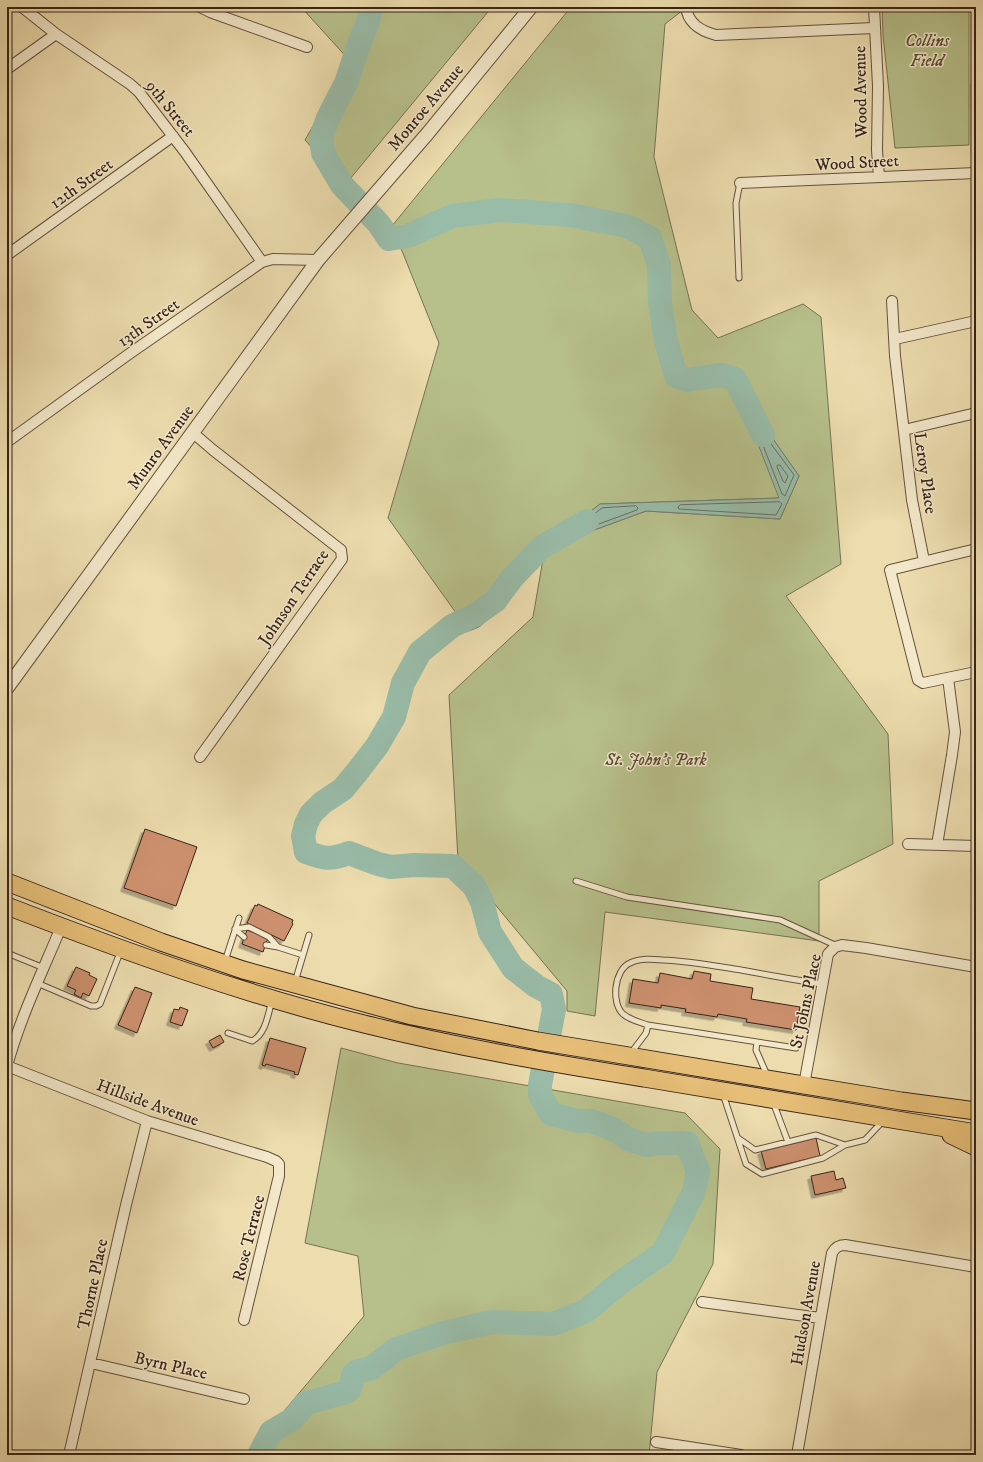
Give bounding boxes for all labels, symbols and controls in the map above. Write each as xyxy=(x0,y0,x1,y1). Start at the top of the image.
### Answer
park label: Collins Field xyxy=(905,30,950,72)
street label: Wood Avenue xyxy=(849,46,873,139)
street label: Monroe Avenue xyxy=(383,60,468,156)
street label: 9th Street xyxy=(140,75,200,142)
street label: Wood Street xyxy=(814,150,900,176)
street label: 12th Street xyxy=(46,153,118,214)
street label: 13th Street xyxy=(113,293,184,352)
street label: Munro Avenue xyxy=(123,401,199,494)
street label: Leroy Place xyxy=(908,431,942,515)
street label: Johnson Terrace xyxy=(252,545,334,652)
park label: St. John's Park xyxy=(604,749,708,771)
street label: St Johns Place xyxy=(785,952,827,1051)
street label: Hillside Avenue xyxy=(94,1074,202,1132)
street label: Rose Terrace xyxy=(228,1193,270,1284)
street label: Thorne Place xyxy=(73,1237,113,1332)
street label: Hudson Avenue xyxy=(786,1259,826,1367)
street label: Byrn Place xyxy=(132,1347,209,1385)

